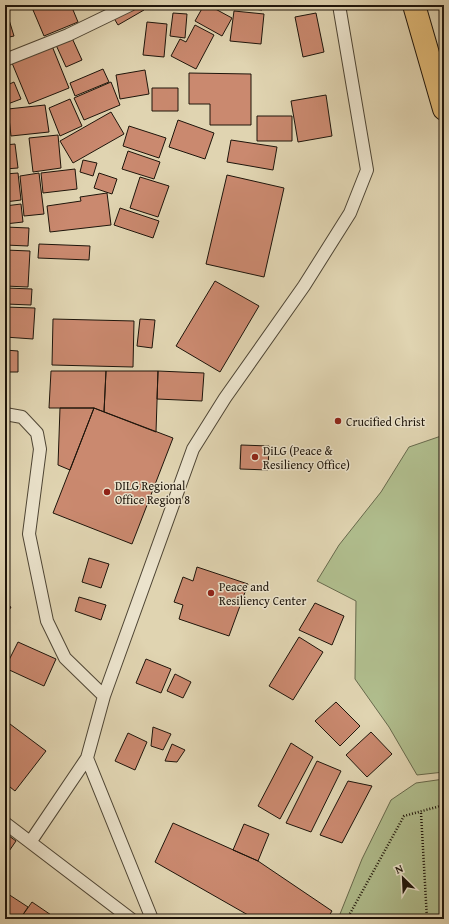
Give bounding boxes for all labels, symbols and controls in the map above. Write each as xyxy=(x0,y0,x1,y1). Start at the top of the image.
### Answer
place label: Crucified Christ xyxy=(346,413,426,430)
marker: Crucified Christ xyxy=(333,416,343,426)
place label: DiLG (Peace & Resiliency Office) xyxy=(263,442,350,473)
marker: DiLG (Peace & Resiliency Office) xyxy=(250,452,260,462)
place label: DILG Regional Office Region 8 xyxy=(115,477,190,508)
marker: DILG Regional Office Region 8 xyxy=(102,487,112,497)
place label: Peace and Resiliency Center xyxy=(219,578,306,609)
marker: Peace and Resiliency Center xyxy=(206,588,216,598)
north arrow xyxy=(383,858,423,898)
text: N xyxy=(392,860,406,878)

